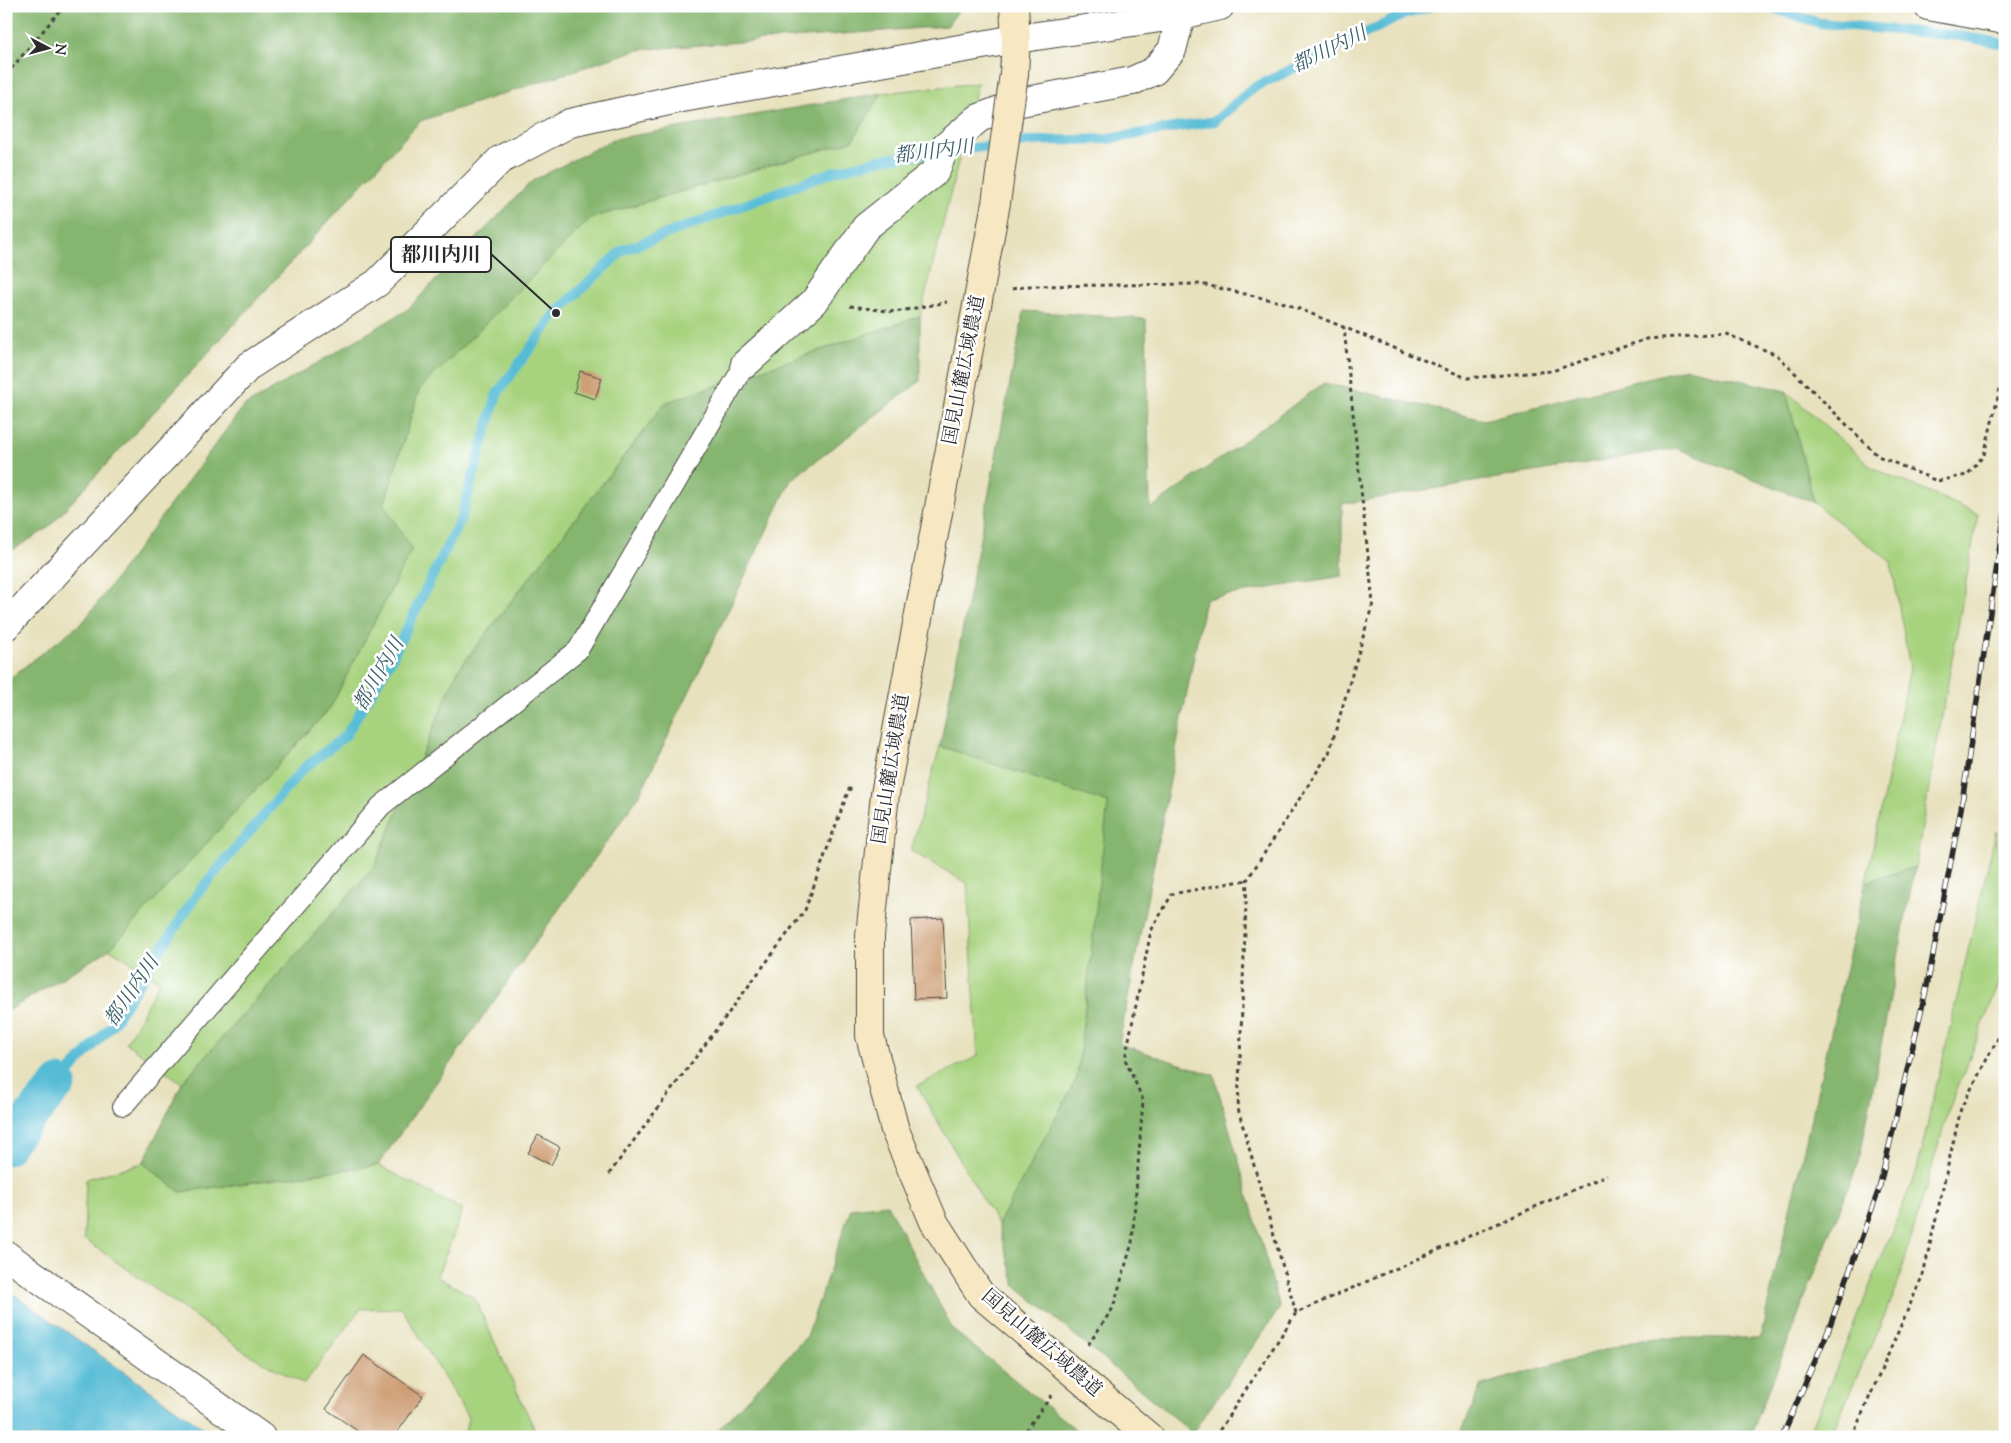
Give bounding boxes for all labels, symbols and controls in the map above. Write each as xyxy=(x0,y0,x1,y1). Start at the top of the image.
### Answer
water label: 都川内川 xyxy=(1288,20,1374,82)
north arrow xyxy=(22,22,72,72)
text: N xyxy=(48,43,69,56)
water label: 都川内川 xyxy=(893,133,977,172)
callout: 都川内川 xyxy=(391,237,491,272)
text: 都川内川 xyxy=(401,242,481,271)
street label: 国見山麓広域農道 xyxy=(937,293,993,447)
water label: 都川内川 xyxy=(347,631,414,717)
street label: 国見山麓広域農道 xyxy=(867,692,917,846)
water label: 都川内川 xyxy=(99,949,169,1033)
street label: 国見山麓広域農道 xyxy=(975,1284,1107,1404)

